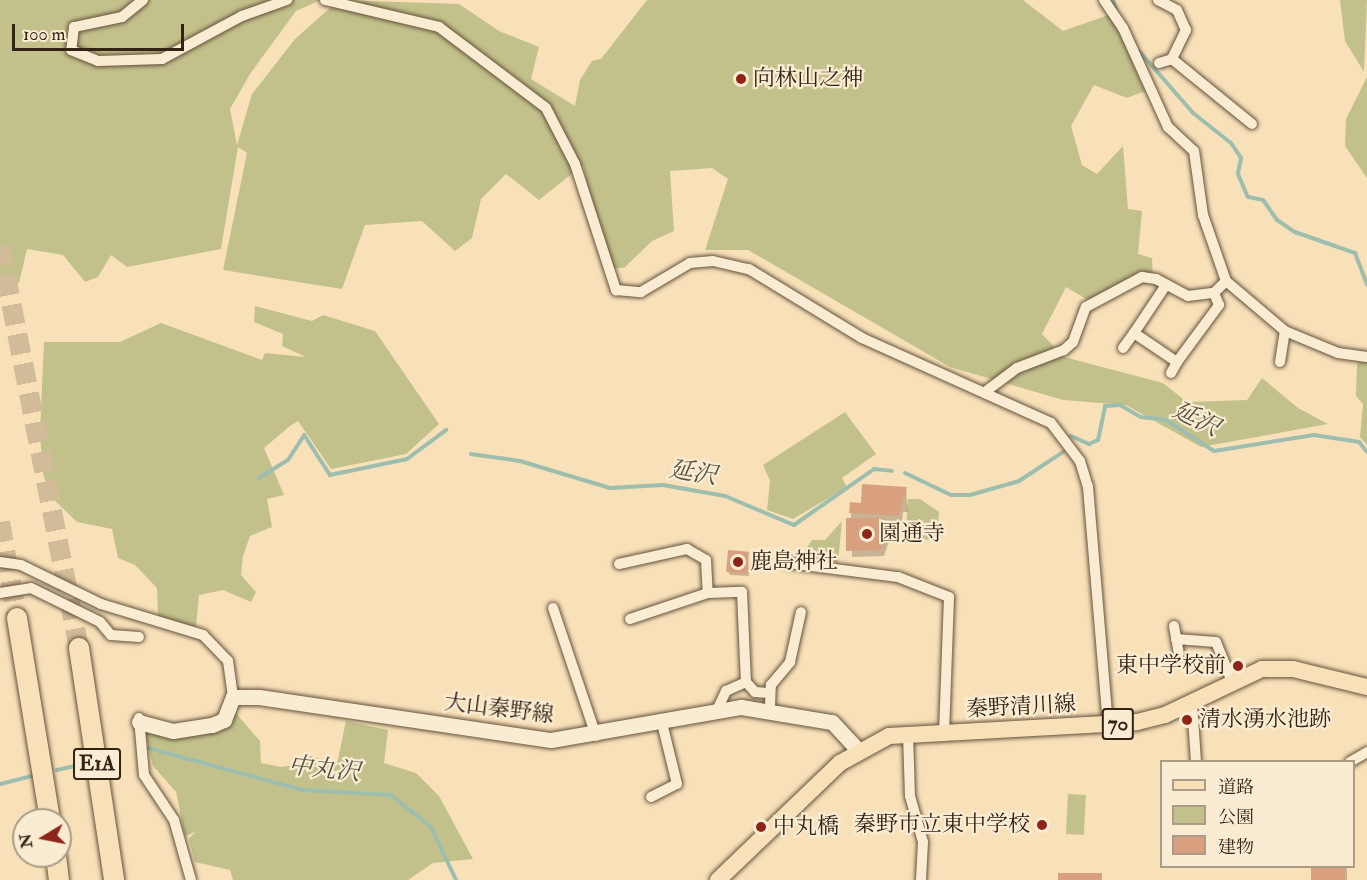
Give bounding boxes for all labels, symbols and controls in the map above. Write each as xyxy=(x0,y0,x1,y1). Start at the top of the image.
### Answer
scale bar xyxy=(15,12,188,50)
text: 100 m xyxy=(23,23,66,46)
place label: 向林山之神 xyxy=(753,66,863,92)
marker: 向林山之神 xyxy=(734,72,748,86)
water label: 延沢 xyxy=(1168,396,1224,442)
water label: 延沢 xyxy=(667,455,719,491)
place label: 園通寺 xyxy=(879,521,945,547)
marker: 園通寺 xyxy=(860,527,874,541)
place label: 鹿島神社 xyxy=(750,549,838,575)
marker: 鹿島神社 xyxy=(731,555,745,569)
place label: 東中学校前 xyxy=(1116,653,1226,679)
marker: 東中学校前 xyxy=(1231,659,1245,673)
street label: 大山秦野線 xyxy=(443,689,555,729)
street label: 秦野清川線 xyxy=(965,691,1077,723)
road number: 70 xyxy=(1102,706,1134,742)
place label: 清水湧水池跡 xyxy=(1199,707,1331,733)
marker: 清水湧水池跡 xyxy=(1180,713,1194,727)
road number: E1A xyxy=(73,746,121,782)
water label: 中丸沢 xyxy=(287,751,361,787)
legend xyxy=(1160,760,1355,868)
text: 道路 xyxy=(1218,776,1254,799)
text: 公園 xyxy=(1218,806,1254,829)
north arrow xyxy=(12,808,72,868)
place label: 秦野市立東中学校 xyxy=(854,812,1030,838)
place label: 中丸橋 xyxy=(773,814,839,840)
marker: 秦野市立東中学校 xyxy=(1035,818,1049,832)
marker: 中丸橋 xyxy=(754,820,768,834)
text: N xyxy=(15,832,37,850)
text: 建物 xyxy=(1218,836,1254,859)

